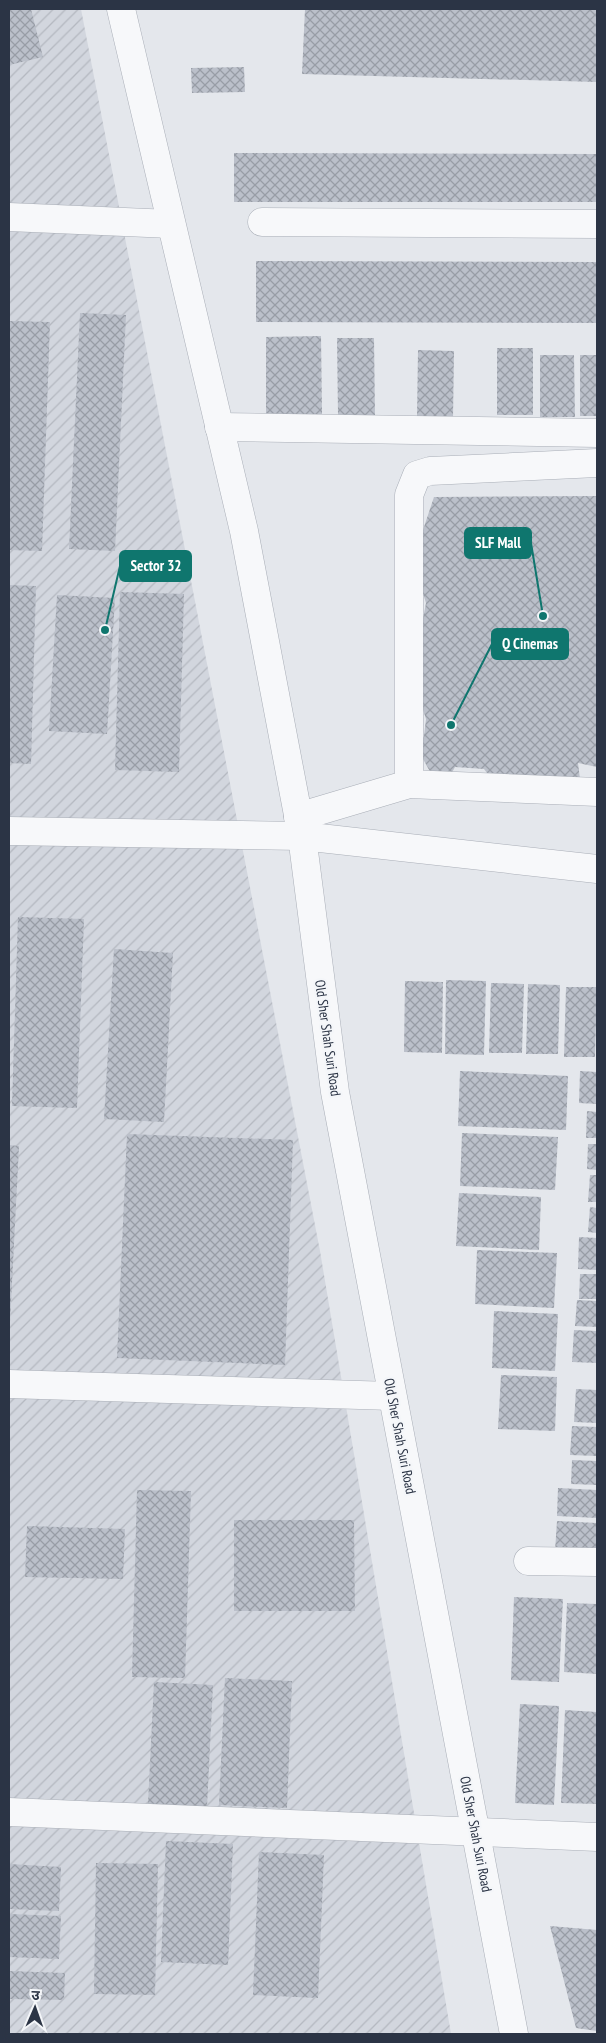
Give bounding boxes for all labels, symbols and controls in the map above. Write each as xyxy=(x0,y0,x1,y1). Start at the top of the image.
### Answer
callout: SLF Mall xyxy=(465,528,531,558)
text: SLF Mall xyxy=(475,533,521,552)
callout: Sector 32 xyxy=(120,551,191,581)
text: Sector 32 xyxy=(130,556,182,575)
callout: Q Cinemas xyxy=(492,629,568,659)
text: Q Cinemas xyxy=(502,634,558,653)
street label: Old Sher Shah Suri Road xyxy=(311,979,345,1097)
street label: Old Sher Shah Suri Road xyxy=(380,1377,420,1495)
street label: Old Sher Shah Suri Road xyxy=(456,1775,496,1893)
north arrow xyxy=(10,1983,60,2033)
text: उ xyxy=(31,1986,41,2004)

